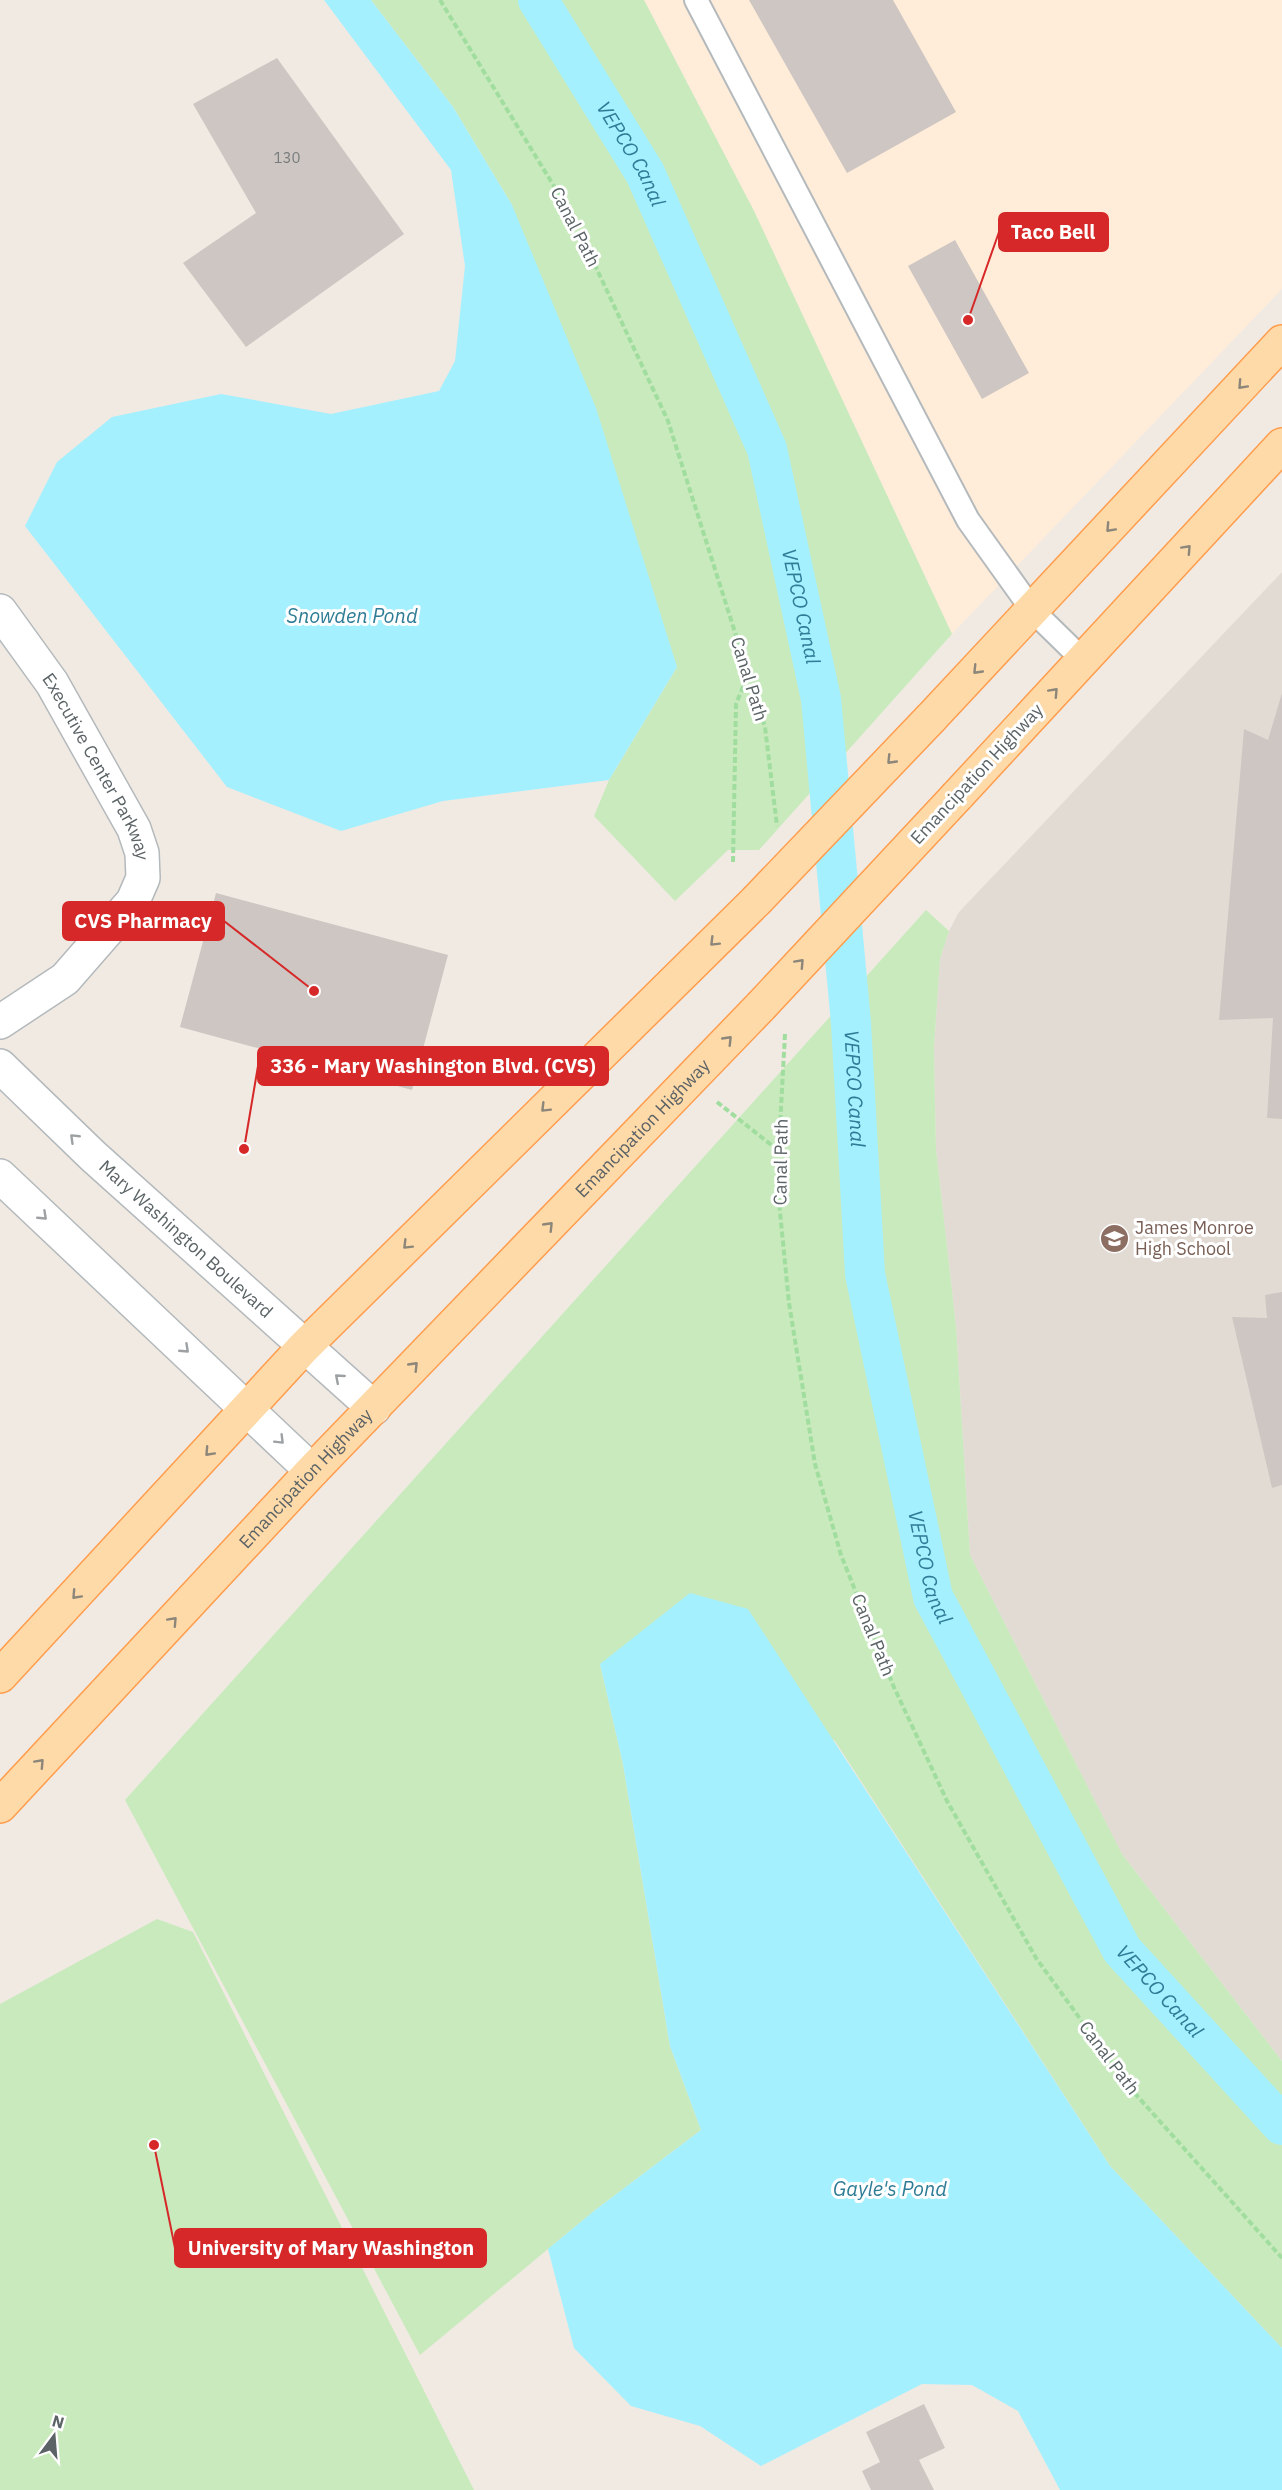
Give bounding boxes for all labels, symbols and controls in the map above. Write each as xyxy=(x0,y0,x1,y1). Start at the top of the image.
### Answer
water label: VEPCO Canal xyxy=(591,96,672,211)
house number: 130 xyxy=(273,148,301,167)
street label: Canal Path xyxy=(546,183,605,271)
callout: Taco Bell xyxy=(999,213,1108,251)
text: Taco Bell xyxy=(1011,218,1095,245)
one-way arrow xyxy=(1238,378,1249,389)
one-way arrow xyxy=(1106,521,1117,532)
one-way arrow xyxy=(1180,545,1191,555)
water label: VEPCO Canal xyxy=(776,546,827,667)
water label: Snowden Pond xyxy=(286,602,418,629)
street label: Canal Path xyxy=(726,634,773,724)
one-way arrow xyxy=(973,663,984,674)
street label: Executive Center Parkway xyxy=(38,668,154,861)
one-way arrow xyxy=(1047,688,1058,698)
street label: Emancipation Highway xyxy=(905,699,1048,849)
one-way arrow xyxy=(887,753,898,764)
callout: CVS Pharmacy xyxy=(63,902,224,940)
text: CVS Pharmacy xyxy=(74,907,212,934)
one-way arrow xyxy=(711,935,721,946)
one-way arrow xyxy=(793,959,804,970)
water label: VEPCO Canal xyxy=(838,1029,872,1149)
one-way arrow xyxy=(721,1036,732,1046)
callout: 336 - Mary Washington Blvd. (CVS) xyxy=(258,1047,608,1085)
text: 336 - Mary Washington Blvd. (CVS) xyxy=(270,1052,596,1079)
street label: Emancipation Highway xyxy=(570,1054,715,1202)
one-way arrow xyxy=(542,1101,553,1112)
street label: Canal Path xyxy=(768,1118,793,1206)
one-way arrow xyxy=(70,1134,80,1145)
street label: Mary Washington Boulevard xyxy=(94,1155,278,1323)
one-way arrow xyxy=(35,1208,46,1219)
place label: James Monroe High School xyxy=(1135,1216,1254,1260)
one-way arrow xyxy=(542,1222,553,1233)
school or university icon: James Monroe High School xyxy=(1098,1222,1130,1254)
one-way arrow xyxy=(403,1238,414,1249)
one-way arrow xyxy=(178,1342,189,1353)
one-way arrow xyxy=(407,1363,418,1374)
one-way arrow xyxy=(335,1374,346,1385)
street label: Emancipation Highway xyxy=(234,1403,377,1553)
one-way arrow xyxy=(273,1433,283,1444)
one-way arrow xyxy=(205,1445,216,1456)
water label: VEPCO Canal xyxy=(902,1508,959,1629)
one-way arrow xyxy=(72,1588,83,1598)
street label: Canal Path xyxy=(847,1590,900,1679)
one-way arrow xyxy=(165,1617,176,1628)
one-way arrow xyxy=(33,1760,44,1770)
water label: VEPCO Canal xyxy=(1110,1938,1210,2044)
street label: Canal Path xyxy=(1074,2016,1145,2099)
water label: Gayle's Pond xyxy=(833,2175,947,2202)
callout: University of Mary Washington xyxy=(175,2229,486,2267)
text: University of Mary Washington xyxy=(188,2234,474,2261)
north arrow xyxy=(24,2406,84,2466)
text: N xyxy=(50,2410,66,2433)

